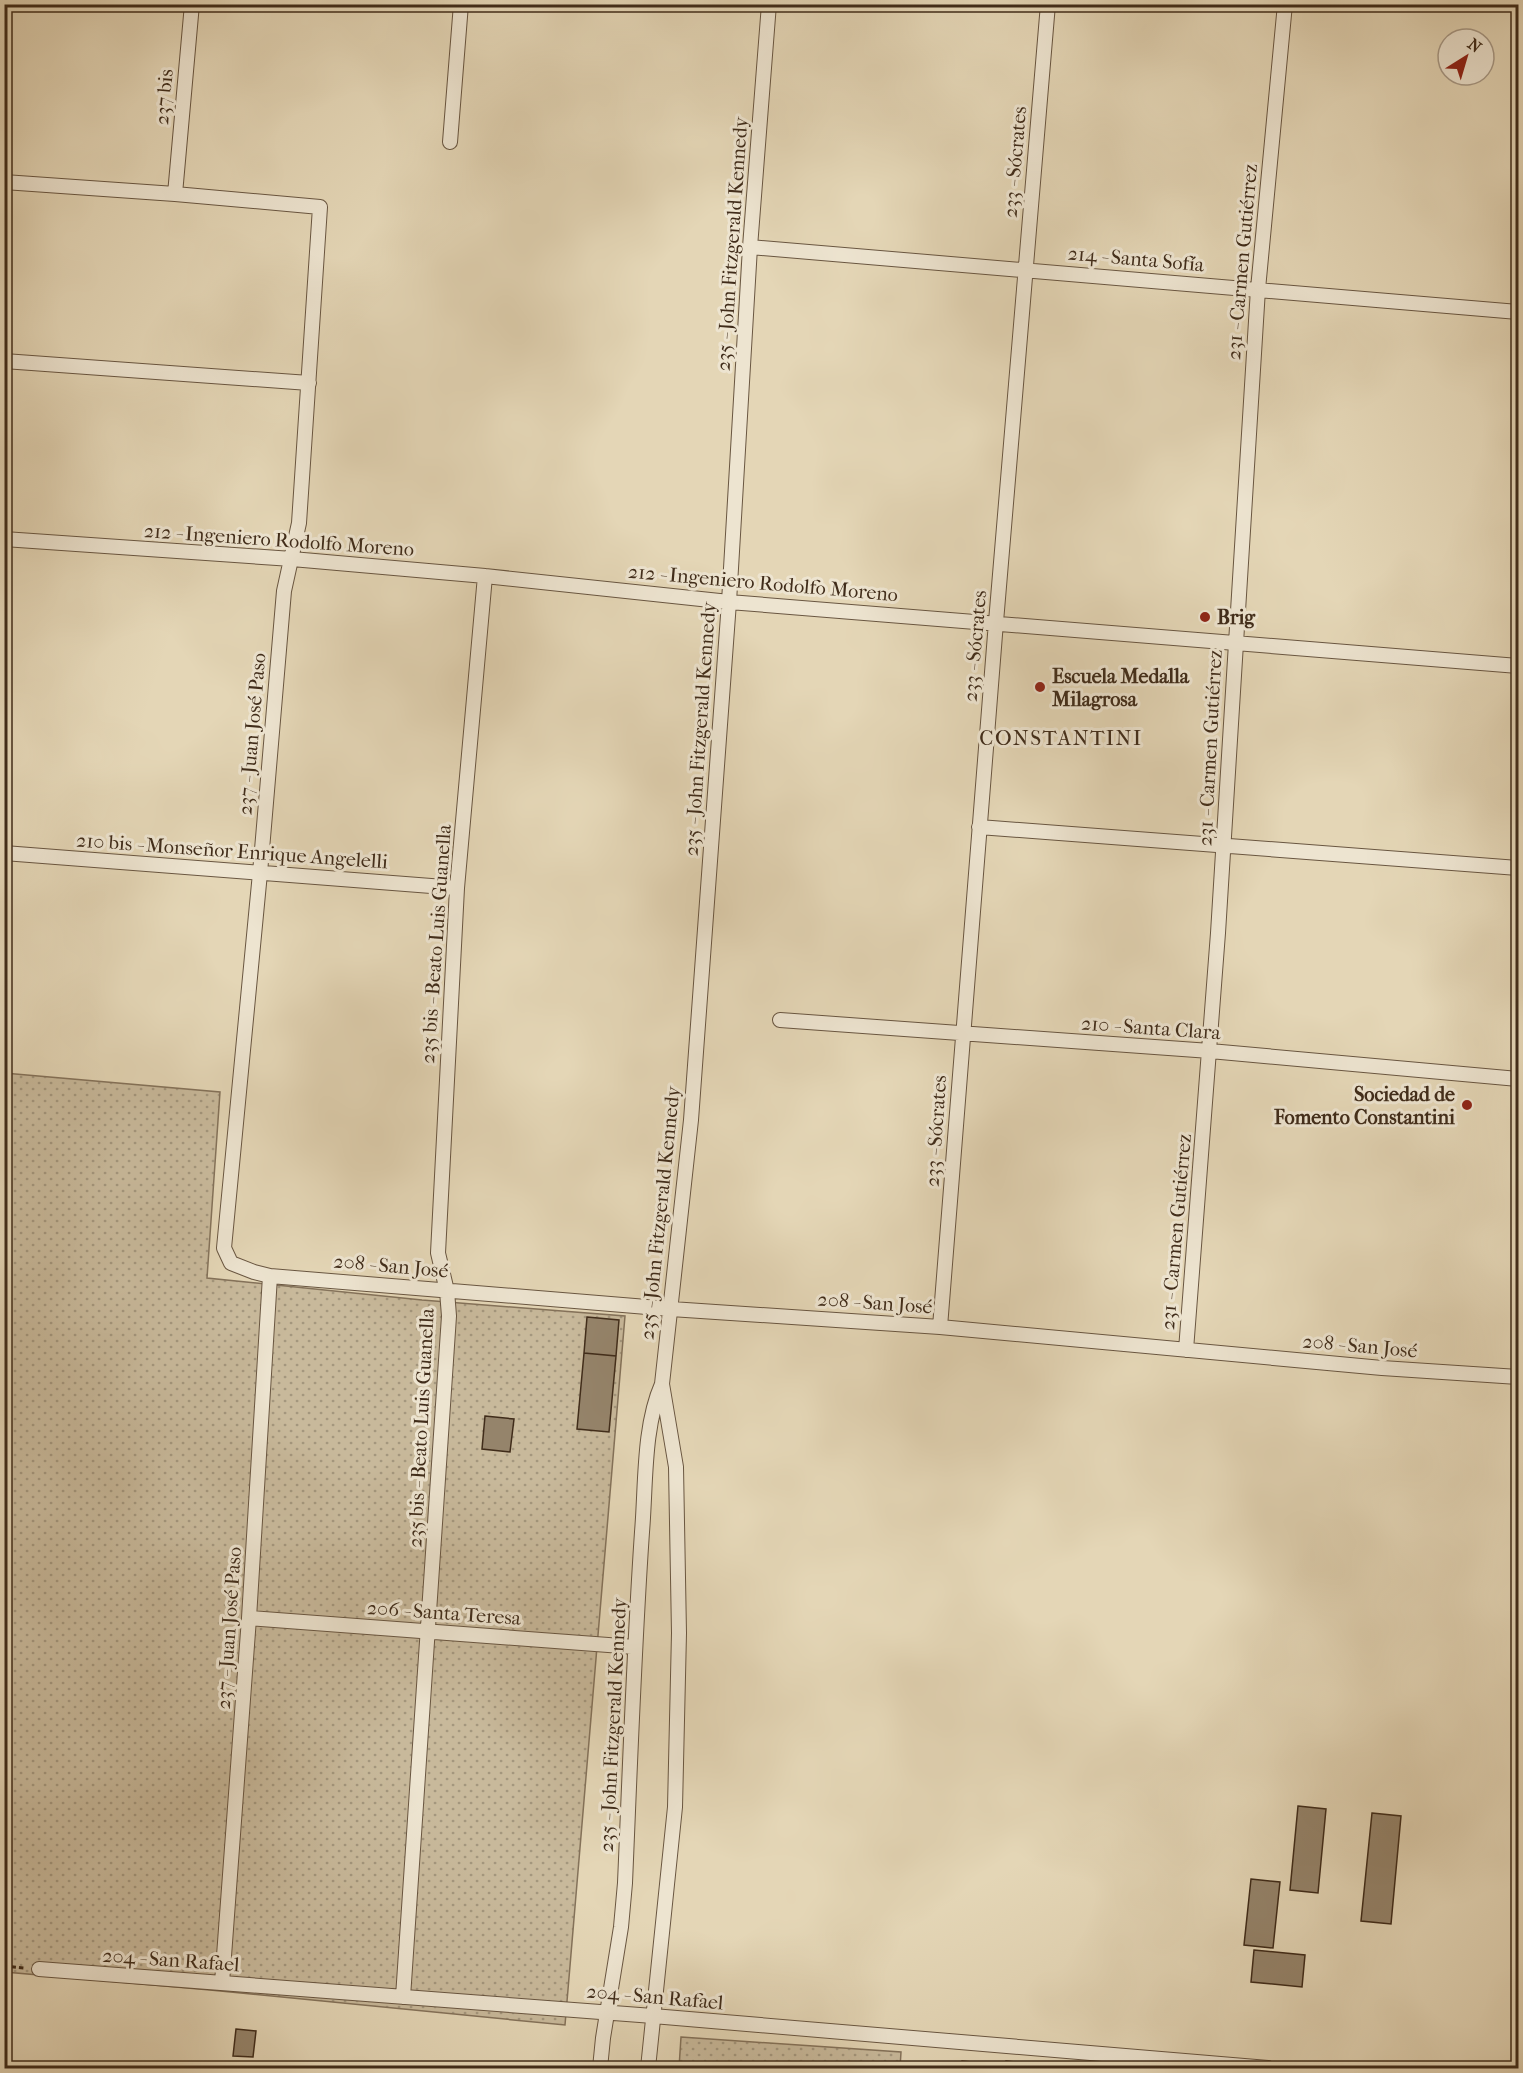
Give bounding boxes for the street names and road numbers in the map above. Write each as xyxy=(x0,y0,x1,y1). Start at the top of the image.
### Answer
street label: 237 bis xyxy=(150,68,178,126)
street label: 233 - Sócrates xyxy=(999,105,1031,219)
street label: 235 - John Fitzgerald Kennedy xyxy=(712,115,752,372)
street label: 231 - Carmen Gutiérrez xyxy=(1222,163,1262,361)
street label: 214 - Santa Sofía xyxy=(1067,242,1206,276)
street label: 212 - Ingeniero Rodolfo Moreno xyxy=(143,519,415,561)
street label: 212 - Ingeniero Rodolfo Moreno xyxy=(627,560,899,606)
street label: 233 - Sócrates xyxy=(959,589,991,703)
street label: 235 - John Fitzgerald Kennedy xyxy=(680,600,720,857)
street label: 231 - Carmen Gutiérrez xyxy=(1193,649,1227,847)
street label: 237 - Juan José Paso xyxy=(233,652,271,816)
street label: 235 bis - Beato Luis Guanella xyxy=(416,823,456,1064)
street label: 210 bis - Monseñor Enrique Angelelli xyxy=(75,829,389,873)
street label: 210 - Santa Clara xyxy=(1080,1012,1222,1044)
street label: 233 - Sócrates xyxy=(921,1074,951,1188)
street label: 235 - John Fitzgerald Kennedy xyxy=(635,1084,685,1341)
street label: 231 - Carmen Gutiérrez xyxy=(1156,1133,1196,1331)
street label: 208 - San José xyxy=(333,1250,449,1282)
street label: 208 - San José xyxy=(817,1288,933,1318)
street label: 235 bis - Beato Luis Guanella xyxy=(403,1307,439,1548)
street label: 208 - San José xyxy=(1302,1330,1418,1362)
street label: 237 - Juan José Paso xyxy=(212,1546,246,1710)
street label: 206 - Santa Teresa xyxy=(366,1596,522,1630)
street label: 235 - John Fitzgerald Kennedy xyxy=(595,1596,631,1853)
street label: 204 - San Rafael xyxy=(102,1944,241,1976)
street label: 204 - San Rafael xyxy=(586,1980,725,2014)

